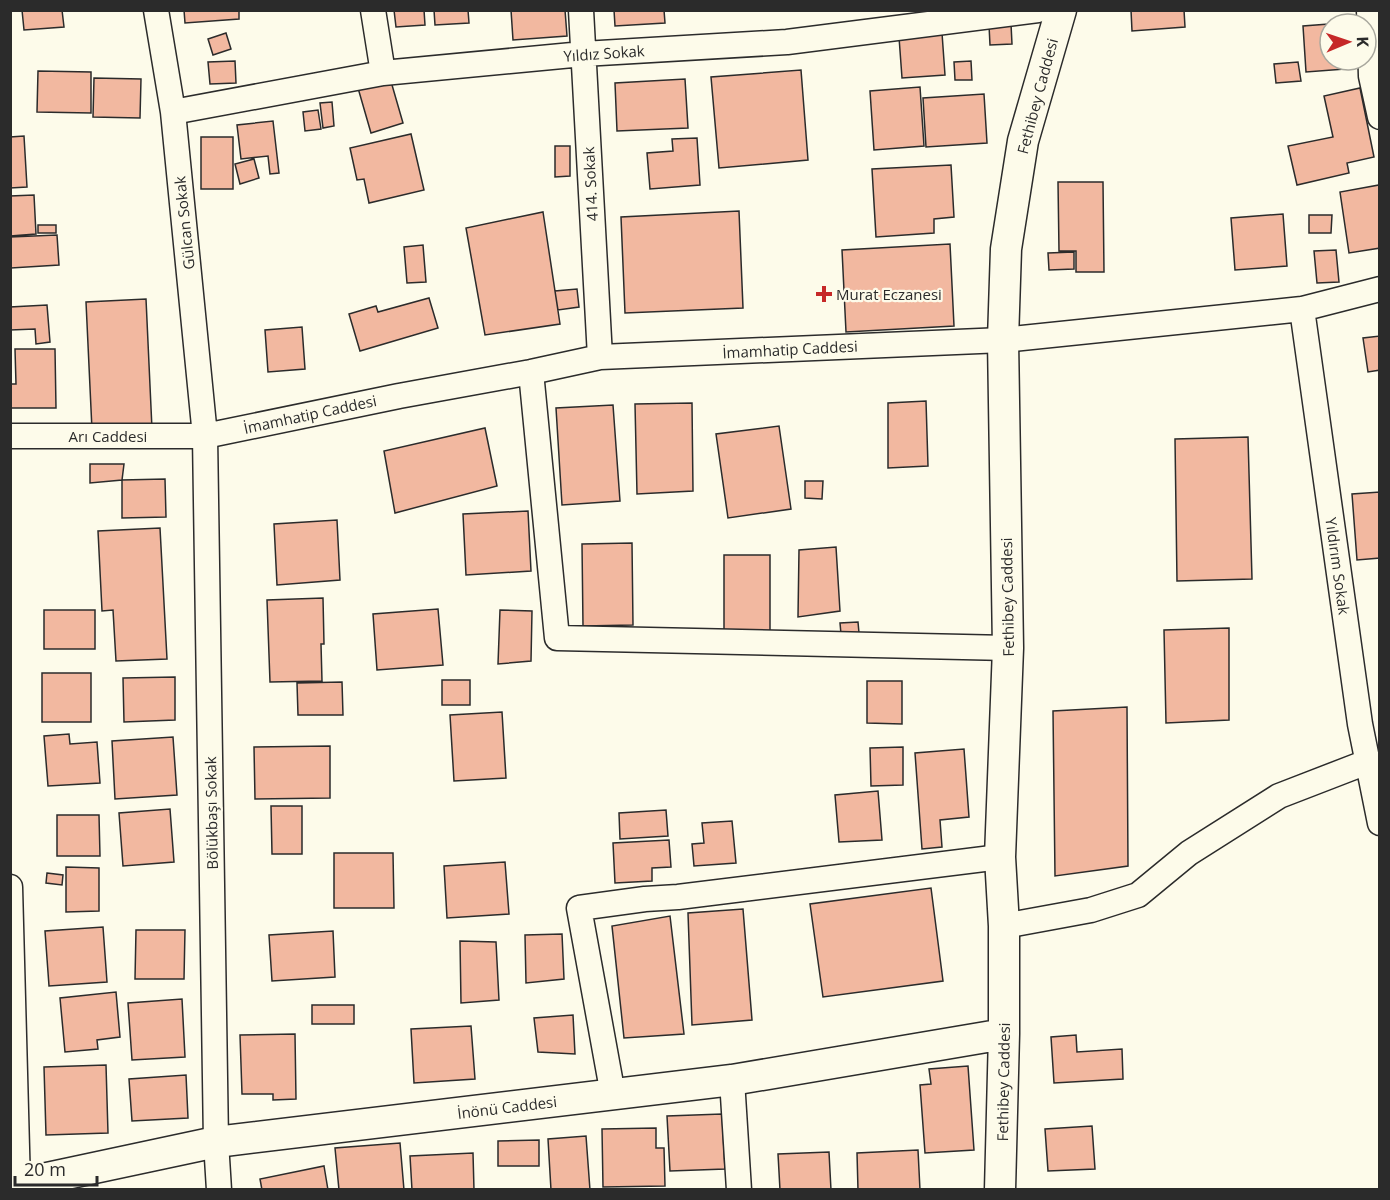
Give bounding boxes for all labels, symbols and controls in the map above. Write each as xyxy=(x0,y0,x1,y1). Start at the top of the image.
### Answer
north arrow xyxy=(1318,12,1378,72)
street label: Fethibey Caddesi xyxy=(1012,36,1062,156)
text: K xyxy=(1352,36,1374,48)
street label: Yıldız Sokak xyxy=(563,40,645,66)
street label: 414. Sokak xyxy=(578,146,602,222)
street label: Gülcan Sokak xyxy=(169,175,199,271)
place label: Murat Eczanesi xyxy=(836,284,942,304)
marker: Murat Eczanesi xyxy=(817,287,831,301)
street label: İmamhatip Caddesi xyxy=(722,335,858,363)
street label: İmamhatip Caddesi xyxy=(242,390,378,438)
street label: Arı Caddesi xyxy=(69,426,147,446)
street label: Yıldırım Sokak xyxy=(1321,516,1355,616)
street label: Fethibey Caddesi xyxy=(996,537,1018,657)
street label: Bölükbaşı Sokak xyxy=(200,756,222,870)
street label: Fethibey Caddesi xyxy=(992,1022,1014,1142)
street label: İnönü Caddesi xyxy=(456,1091,558,1123)
scale bar xyxy=(15,1149,98,1187)
text: 20 m xyxy=(24,1157,66,1181)

